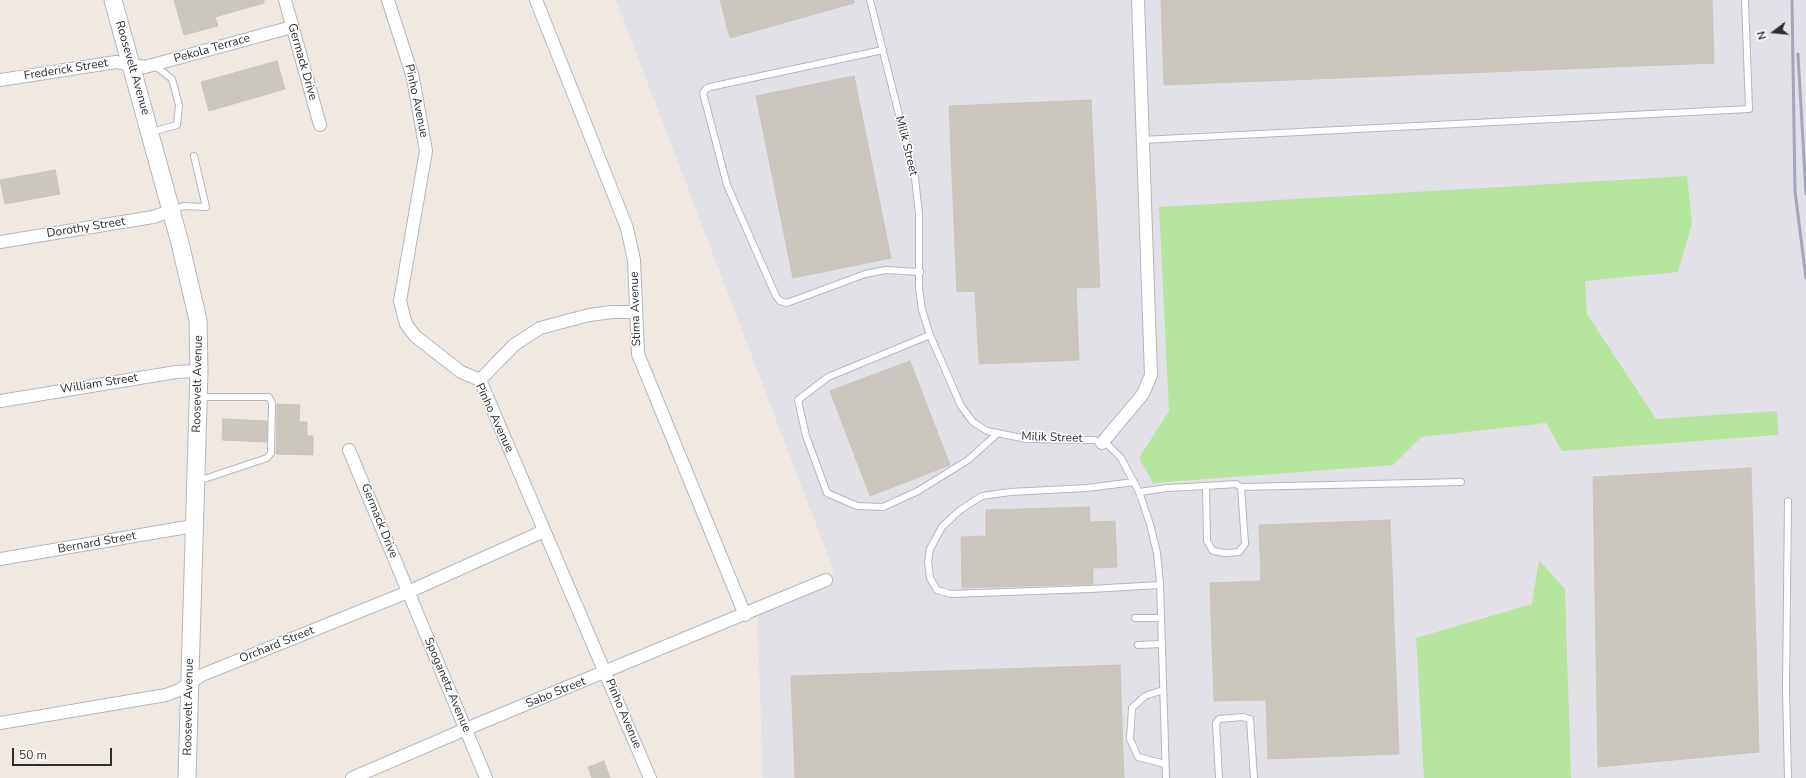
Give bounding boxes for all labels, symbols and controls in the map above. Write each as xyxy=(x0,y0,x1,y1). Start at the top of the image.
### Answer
north arrow xyxy=(1754,12,1794,52)
street label: Roosevelt Avenue xyxy=(112,19,152,117)
street label: Germack Drive xyxy=(284,22,320,102)
text: N xyxy=(1754,29,1770,41)
street label: Pekola Terrace xyxy=(172,31,252,67)
street label: Frederick Street xyxy=(23,56,109,84)
street label: Pinho Avenue xyxy=(401,63,431,139)
street label: Milik Street xyxy=(892,115,920,177)
street label: Dorothy Street xyxy=(46,215,126,241)
street label: Stima Avenue xyxy=(627,271,645,347)
street label: Roosevelt Avenue xyxy=(190,335,206,433)
street label: William Street xyxy=(59,371,139,397)
street label: Pinho Avenue xyxy=(472,381,516,455)
street label: Milik Street xyxy=(1021,430,1083,446)
street label: Germack Drive xyxy=(358,482,400,560)
street label: Bernard Street xyxy=(57,529,137,557)
street label: Orchard Street xyxy=(238,623,316,667)
street label: Spoganetz Avenue xyxy=(421,636,473,734)
street label: Roosevelt Avenue xyxy=(181,658,197,756)
street label: Sabo Street xyxy=(524,674,588,712)
street label: Pinho Avenue xyxy=(602,677,644,751)
scale bar xyxy=(14,740,114,766)
text: 50 m xyxy=(19,747,47,763)

